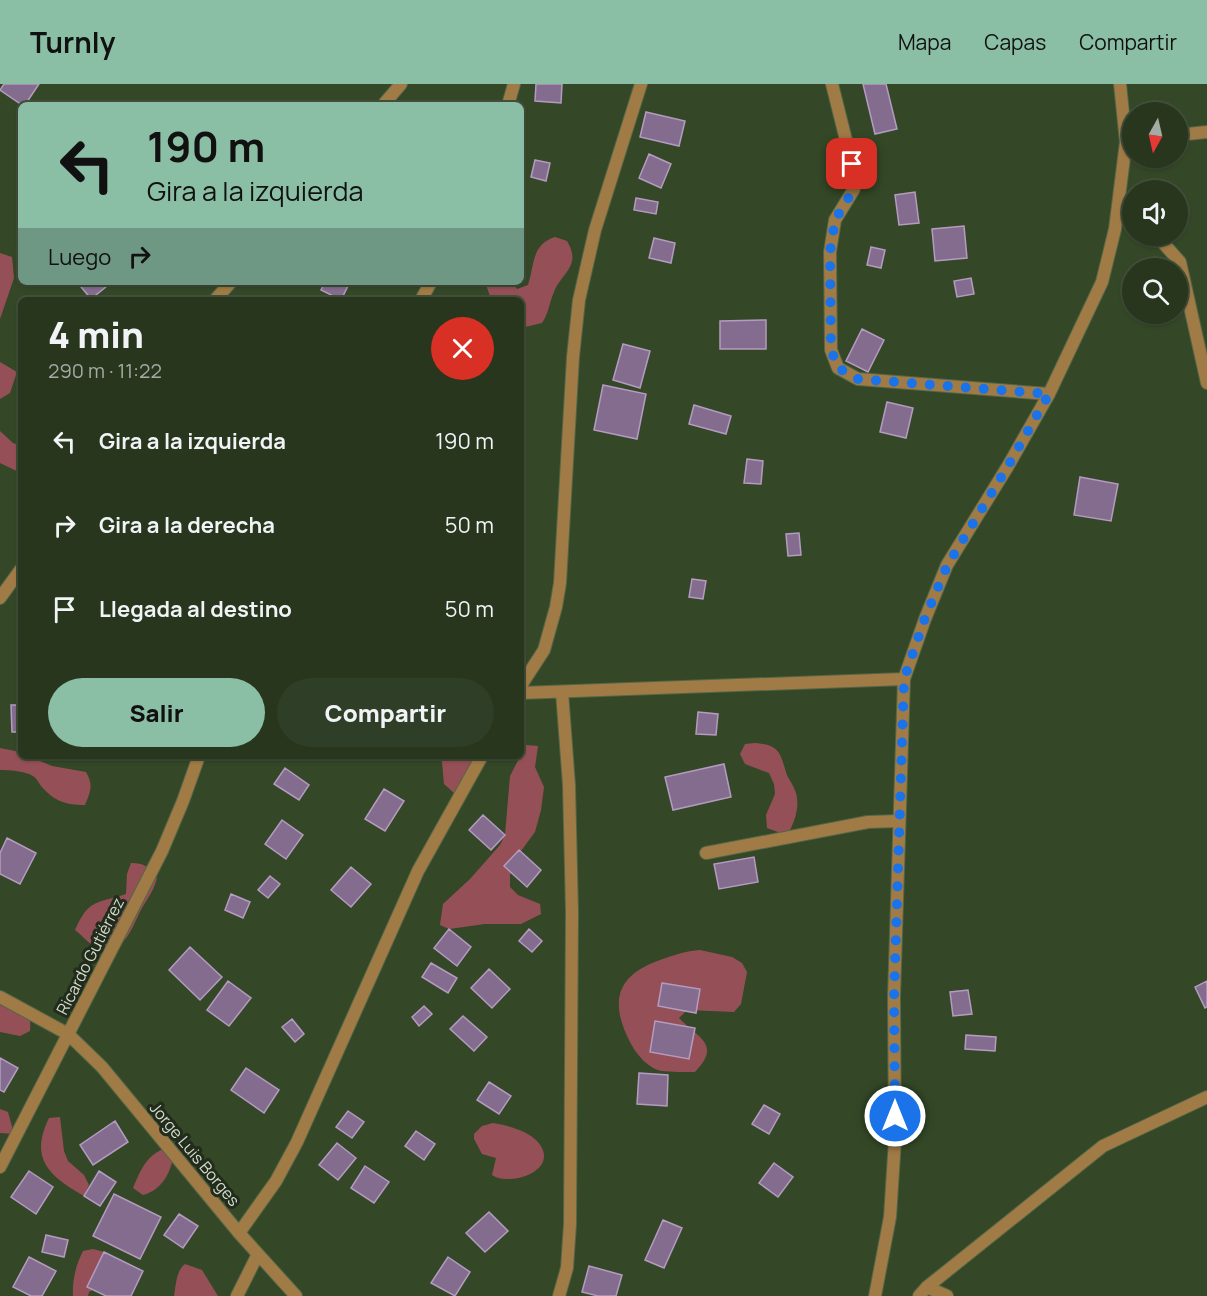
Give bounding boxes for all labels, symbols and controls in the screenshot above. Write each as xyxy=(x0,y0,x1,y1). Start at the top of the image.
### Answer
text: Turnly xyxy=(30,23,115,61)
text: Mapa xyxy=(898,28,951,56)
text: Capas xyxy=(984,28,1046,56)
text: Compartir xyxy=(1079,28,1177,56)
north arrow xyxy=(1122,102,1188,168)
map controls xyxy=(1122,102,1188,324)
text: 190 m xyxy=(147,117,265,175)
icon: left xyxy=(48,126,126,204)
pin xyxy=(826,138,877,189)
icon: arrive xyxy=(835,147,868,180)
text: Gira a la izquierda xyxy=(147,172,363,209)
button: sound xyxy=(1122,180,1188,246)
icon: right xyxy=(123,240,156,273)
text: Luego xyxy=(48,242,111,272)
button: search xyxy=(1122,258,1188,324)
text: 4 min xyxy=(48,310,144,359)
button: close xyxy=(431,317,494,380)
text: 290 m · 11:22 xyxy=(48,357,162,384)
icon: left xyxy=(48,425,81,458)
text: Gira a la izquierda xyxy=(99,426,286,456)
text: 190 m xyxy=(435,426,494,456)
icon: right xyxy=(48,509,81,542)
text: Gira a la derecha xyxy=(99,510,275,540)
text: 50 m xyxy=(445,510,494,540)
icon: arrive xyxy=(48,593,81,626)
text: Llegada al destino xyxy=(99,594,292,624)
text: 50 m xyxy=(445,594,494,624)
button: Salir xyxy=(48,678,265,747)
button: Compartir xyxy=(277,678,494,747)
street label: Ricardo Gutiérrez xyxy=(51,894,129,1018)
position arrow xyxy=(863,1084,927,1148)
street label: Jorge Luis Borges xyxy=(145,1097,245,1211)

